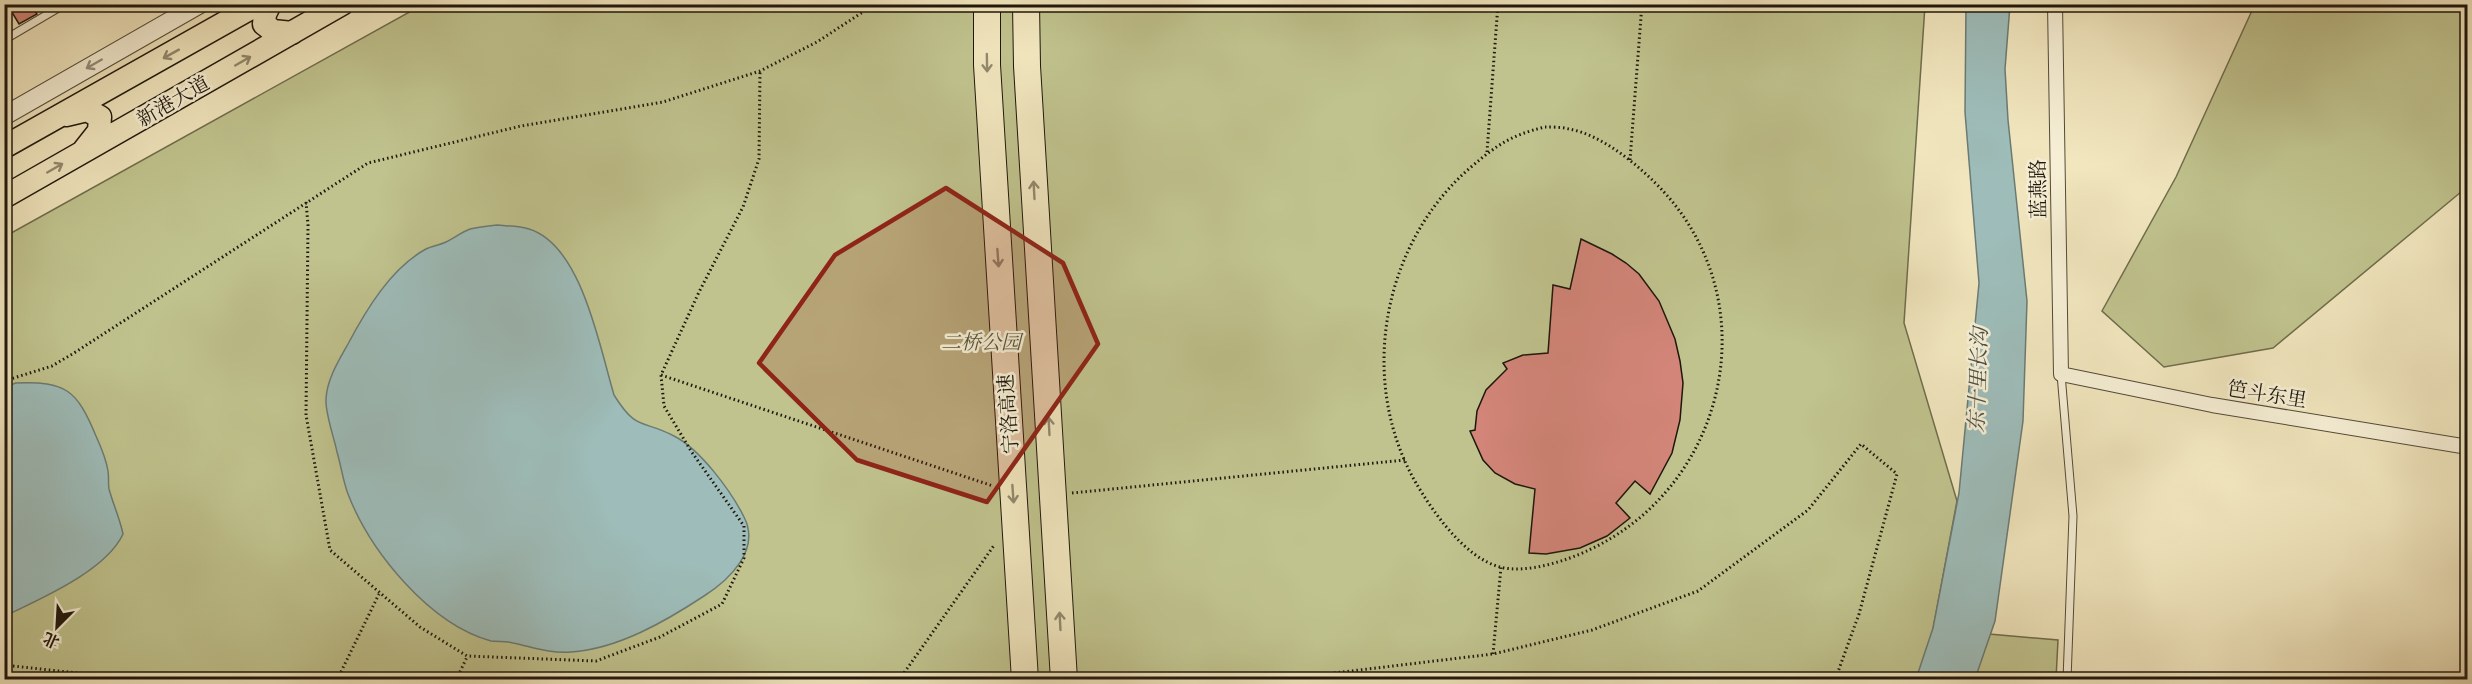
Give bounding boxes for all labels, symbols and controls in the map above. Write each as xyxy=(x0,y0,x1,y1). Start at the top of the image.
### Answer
one-way arrow xyxy=(163,48,180,60)
one-way arrow xyxy=(981,52,993,72)
one-way arrow xyxy=(234,55,251,67)
one-way arrow xyxy=(86,59,103,71)
street label: 新港大道 xyxy=(132,70,215,133)
street label: 蓝燕路 xyxy=(2024,159,2053,219)
one-way arrow xyxy=(46,162,63,174)
one-way arrow xyxy=(1029,180,1040,200)
one-way arrow xyxy=(993,247,1004,267)
water label: 东十里长沟 xyxy=(1962,324,1995,433)
park label: 二桥公园 xyxy=(941,329,1024,356)
street label: 宁洛高速 xyxy=(992,373,1025,455)
street label: 笆斗东里 xyxy=(2225,375,2309,414)
one-way arrow xyxy=(1043,417,1054,437)
one-way arrow xyxy=(1008,484,1019,504)
north arrow xyxy=(27,597,87,657)
one-way arrow xyxy=(1055,612,1066,632)
text: 北 xyxy=(40,626,63,653)

